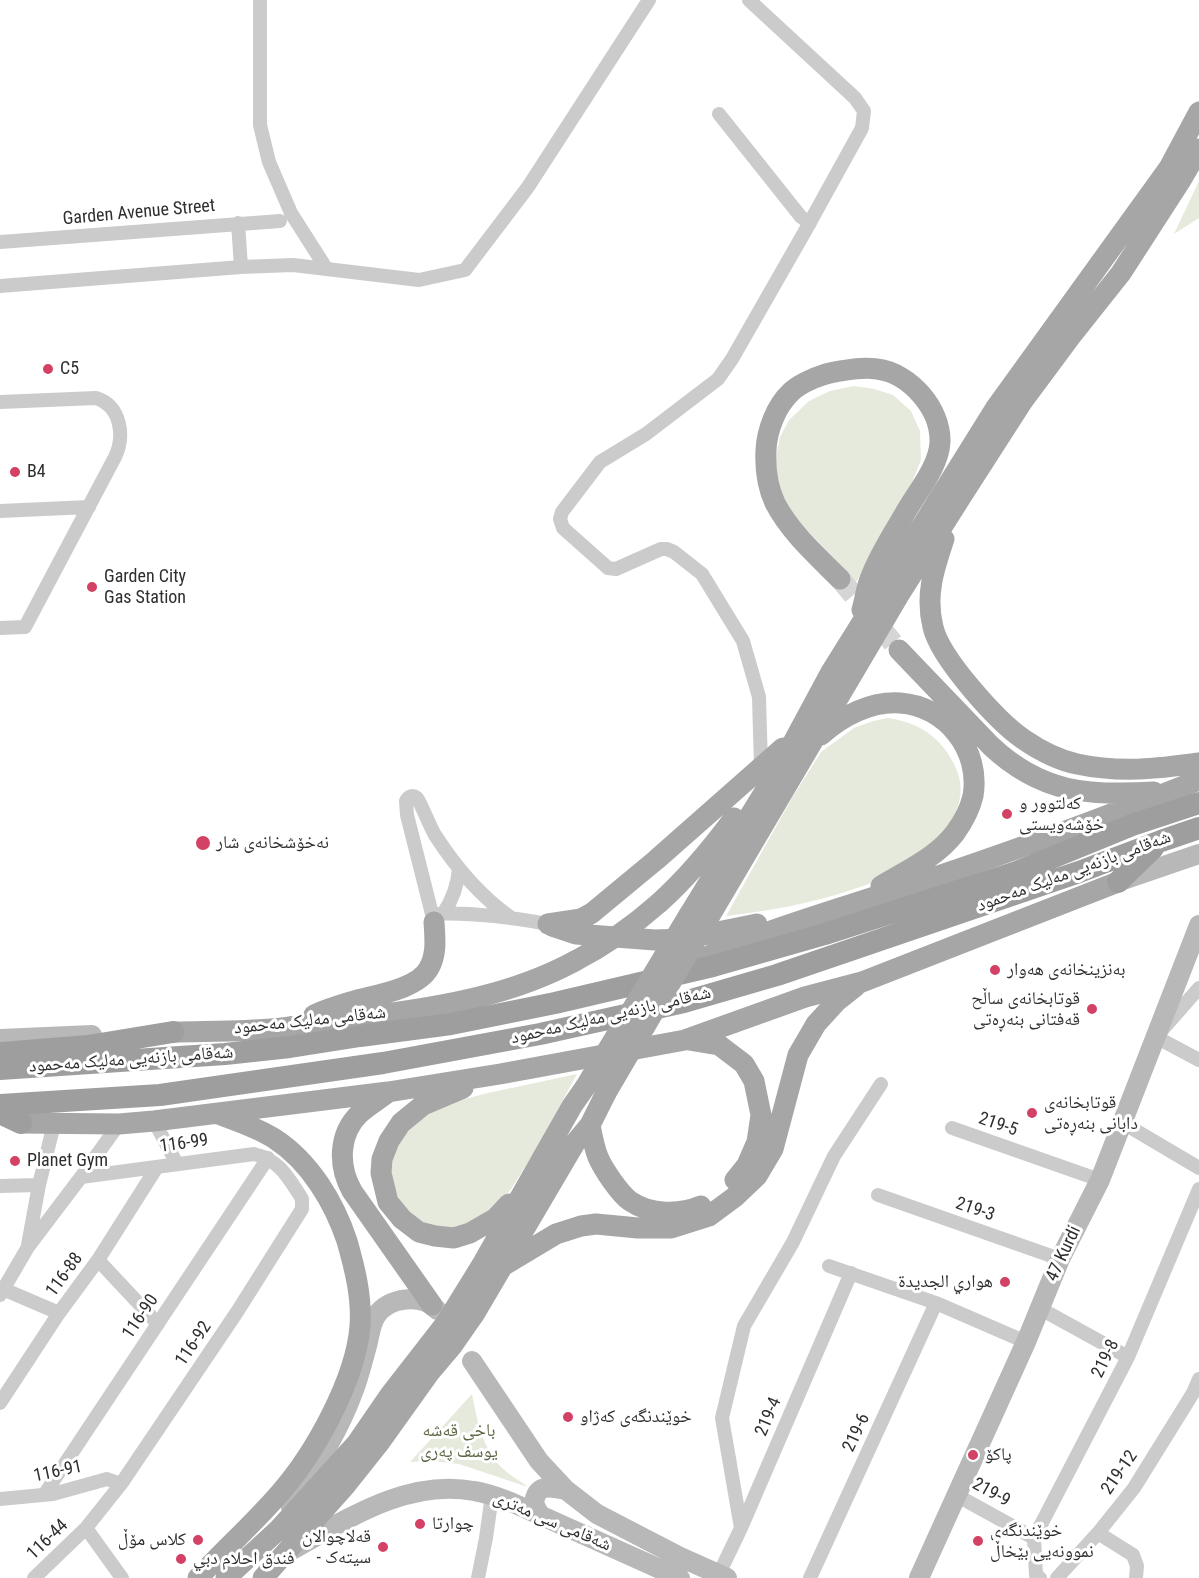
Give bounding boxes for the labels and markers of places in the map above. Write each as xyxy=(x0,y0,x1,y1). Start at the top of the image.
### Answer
place label: C5 xyxy=(60,358,79,380)
marker: C5 xyxy=(41,362,55,376)
place label: B4 xyxy=(27,461,46,483)
marker: B4 xyxy=(8,465,22,479)
place label: Garden City Gas Station xyxy=(104,566,186,608)
marker: Garden City Gas Station xyxy=(85,580,99,594)
place label: کەلتوور و خۆشەویستی xyxy=(1019,793,1104,836)
marker: کەلتوور و خۆشەویستی xyxy=(1000,807,1014,821)
place label: نەخۆشخانەی شار xyxy=(216,832,329,854)
marker: نەخۆشخانەی شار xyxy=(194,834,212,852)
place label: بەنزینخانەی ھەوار xyxy=(1007,959,1126,981)
marker: بەنزینخانەی ھەوار xyxy=(988,963,1002,977)
place label: قوتابخانەی ساڵح قەفتانی بنەڕەتی xyxy=(971,988,1080,1030)
marker: قوتابخانەی ساڵح قەفتانی بنەڕەتی xyxy=(1085,1002,1099,1016)
place label: قوتابخانەی دابانی بنەڕەتی xyxy=(1044,1092,1138,1134)
marker: قوتابخانەی دابانی بنەڕەتی xyxy=(1025,1106,1039,1120)
place label: Planet Gym xyxy=(27,1150,108,1172)
marker: Planet Gym xyxy=(8,1154,22,1168)
place label: هواري الجديدة xyxy=(898,1271,993,1293)
marker: هواري الجديدة xyxy=(998,1275,1012,1289)
place label: خوێندنگەی کەژاو xyxy=(580,1406,692,1428)
marker: خوێندنگەی کەژاو xyxy=(561,1410,575,1424)
place label: پاکۆ xyxy=(985,1444,1012,1466)
marker: پاکۆ xyxy=(966,1448,980,1462)
place label: چوارتا xyxy=(432,1513,474,1535)
marker: چوارتا xyxy=(413,1517,427,1531)
place label: خوێندنگەی نموونەیی بێخاڵ xyxy=(990,1520,1094,1562)
place label: قەلاچوالان - سیتەک xyxy=(302,1526,371,1568)
place label: کلاس مۆڵ xyxy=(118,1529,186,1551)
marker: کلاس مۆڵ xyxy=(191,1533,205,1547)
marker: خوێندنگەی نموونەیی بێخاڵ xyxy=(971,1534,985,1548)
marker: قەلاچوالان - سیتەک xyxy=(376,1540,390,1554)
place label: فندق احلام دبي xyxy=(193,1548,295,1570)
marker: فندق احلام دبي xyxy=(174,1552,188,1566)

